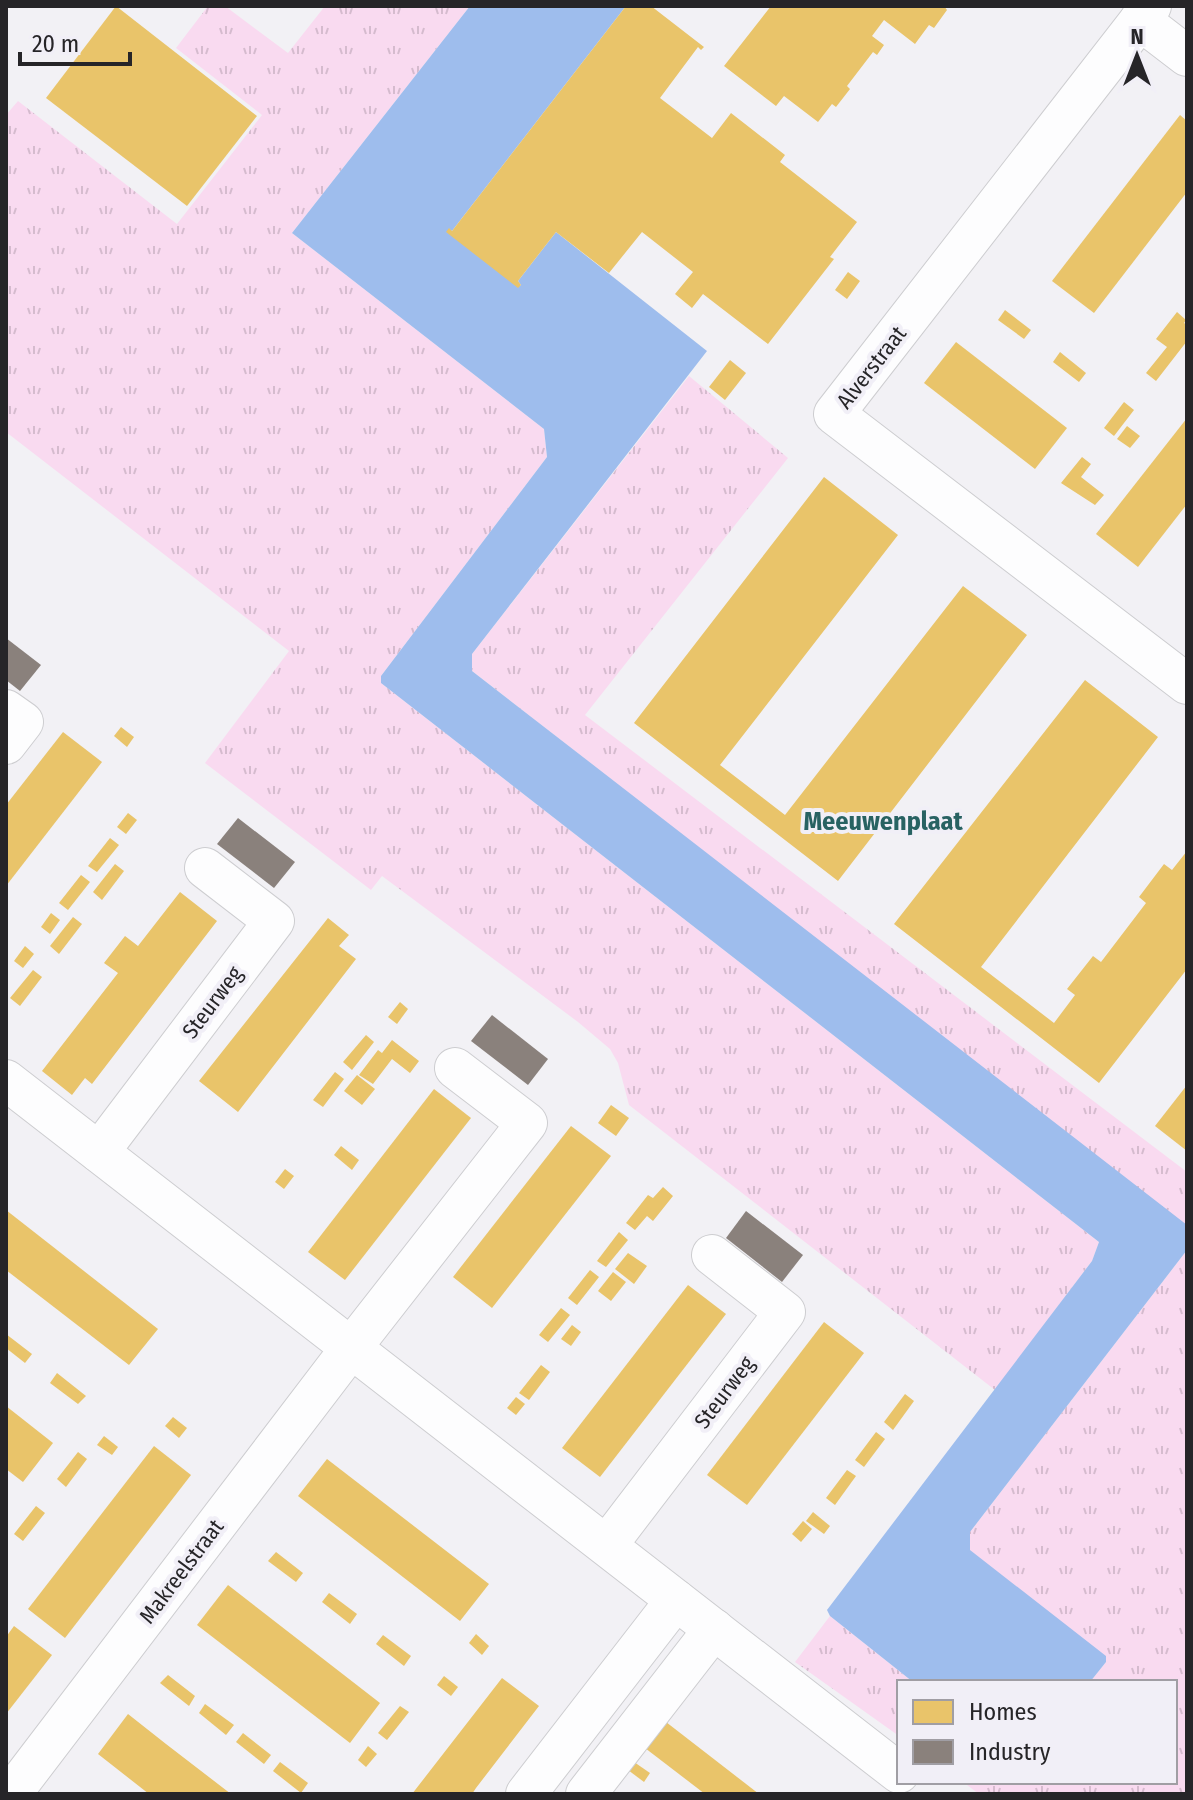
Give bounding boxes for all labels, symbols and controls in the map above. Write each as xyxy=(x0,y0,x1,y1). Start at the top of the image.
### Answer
scale bar xyxy=(20,16,130,66)
north arrow xyxy=(1097,16,1177,96)
text: N xyxy=(1130,23,1144,50)
text: 20 m xyxy=(32,30,79,58)
street label: Alverstraat xyxy=(831,320,912,414)
district label: Meeuwenplaat xyxy=(803,806,963,837)
street label: Steurweg xyxy=(177,960,249,1044)
street label: Steurweg xyxy=(689,1350,761,1434)
street label: Makreelstraat xyxy=(133,1513,230,1629)
legend xyxy=(897,1680,1177,1784)
text: Homes xyxy=(969,1698,1037,1726)
text: Industry xyxy=(969,1738,1051,1766)

